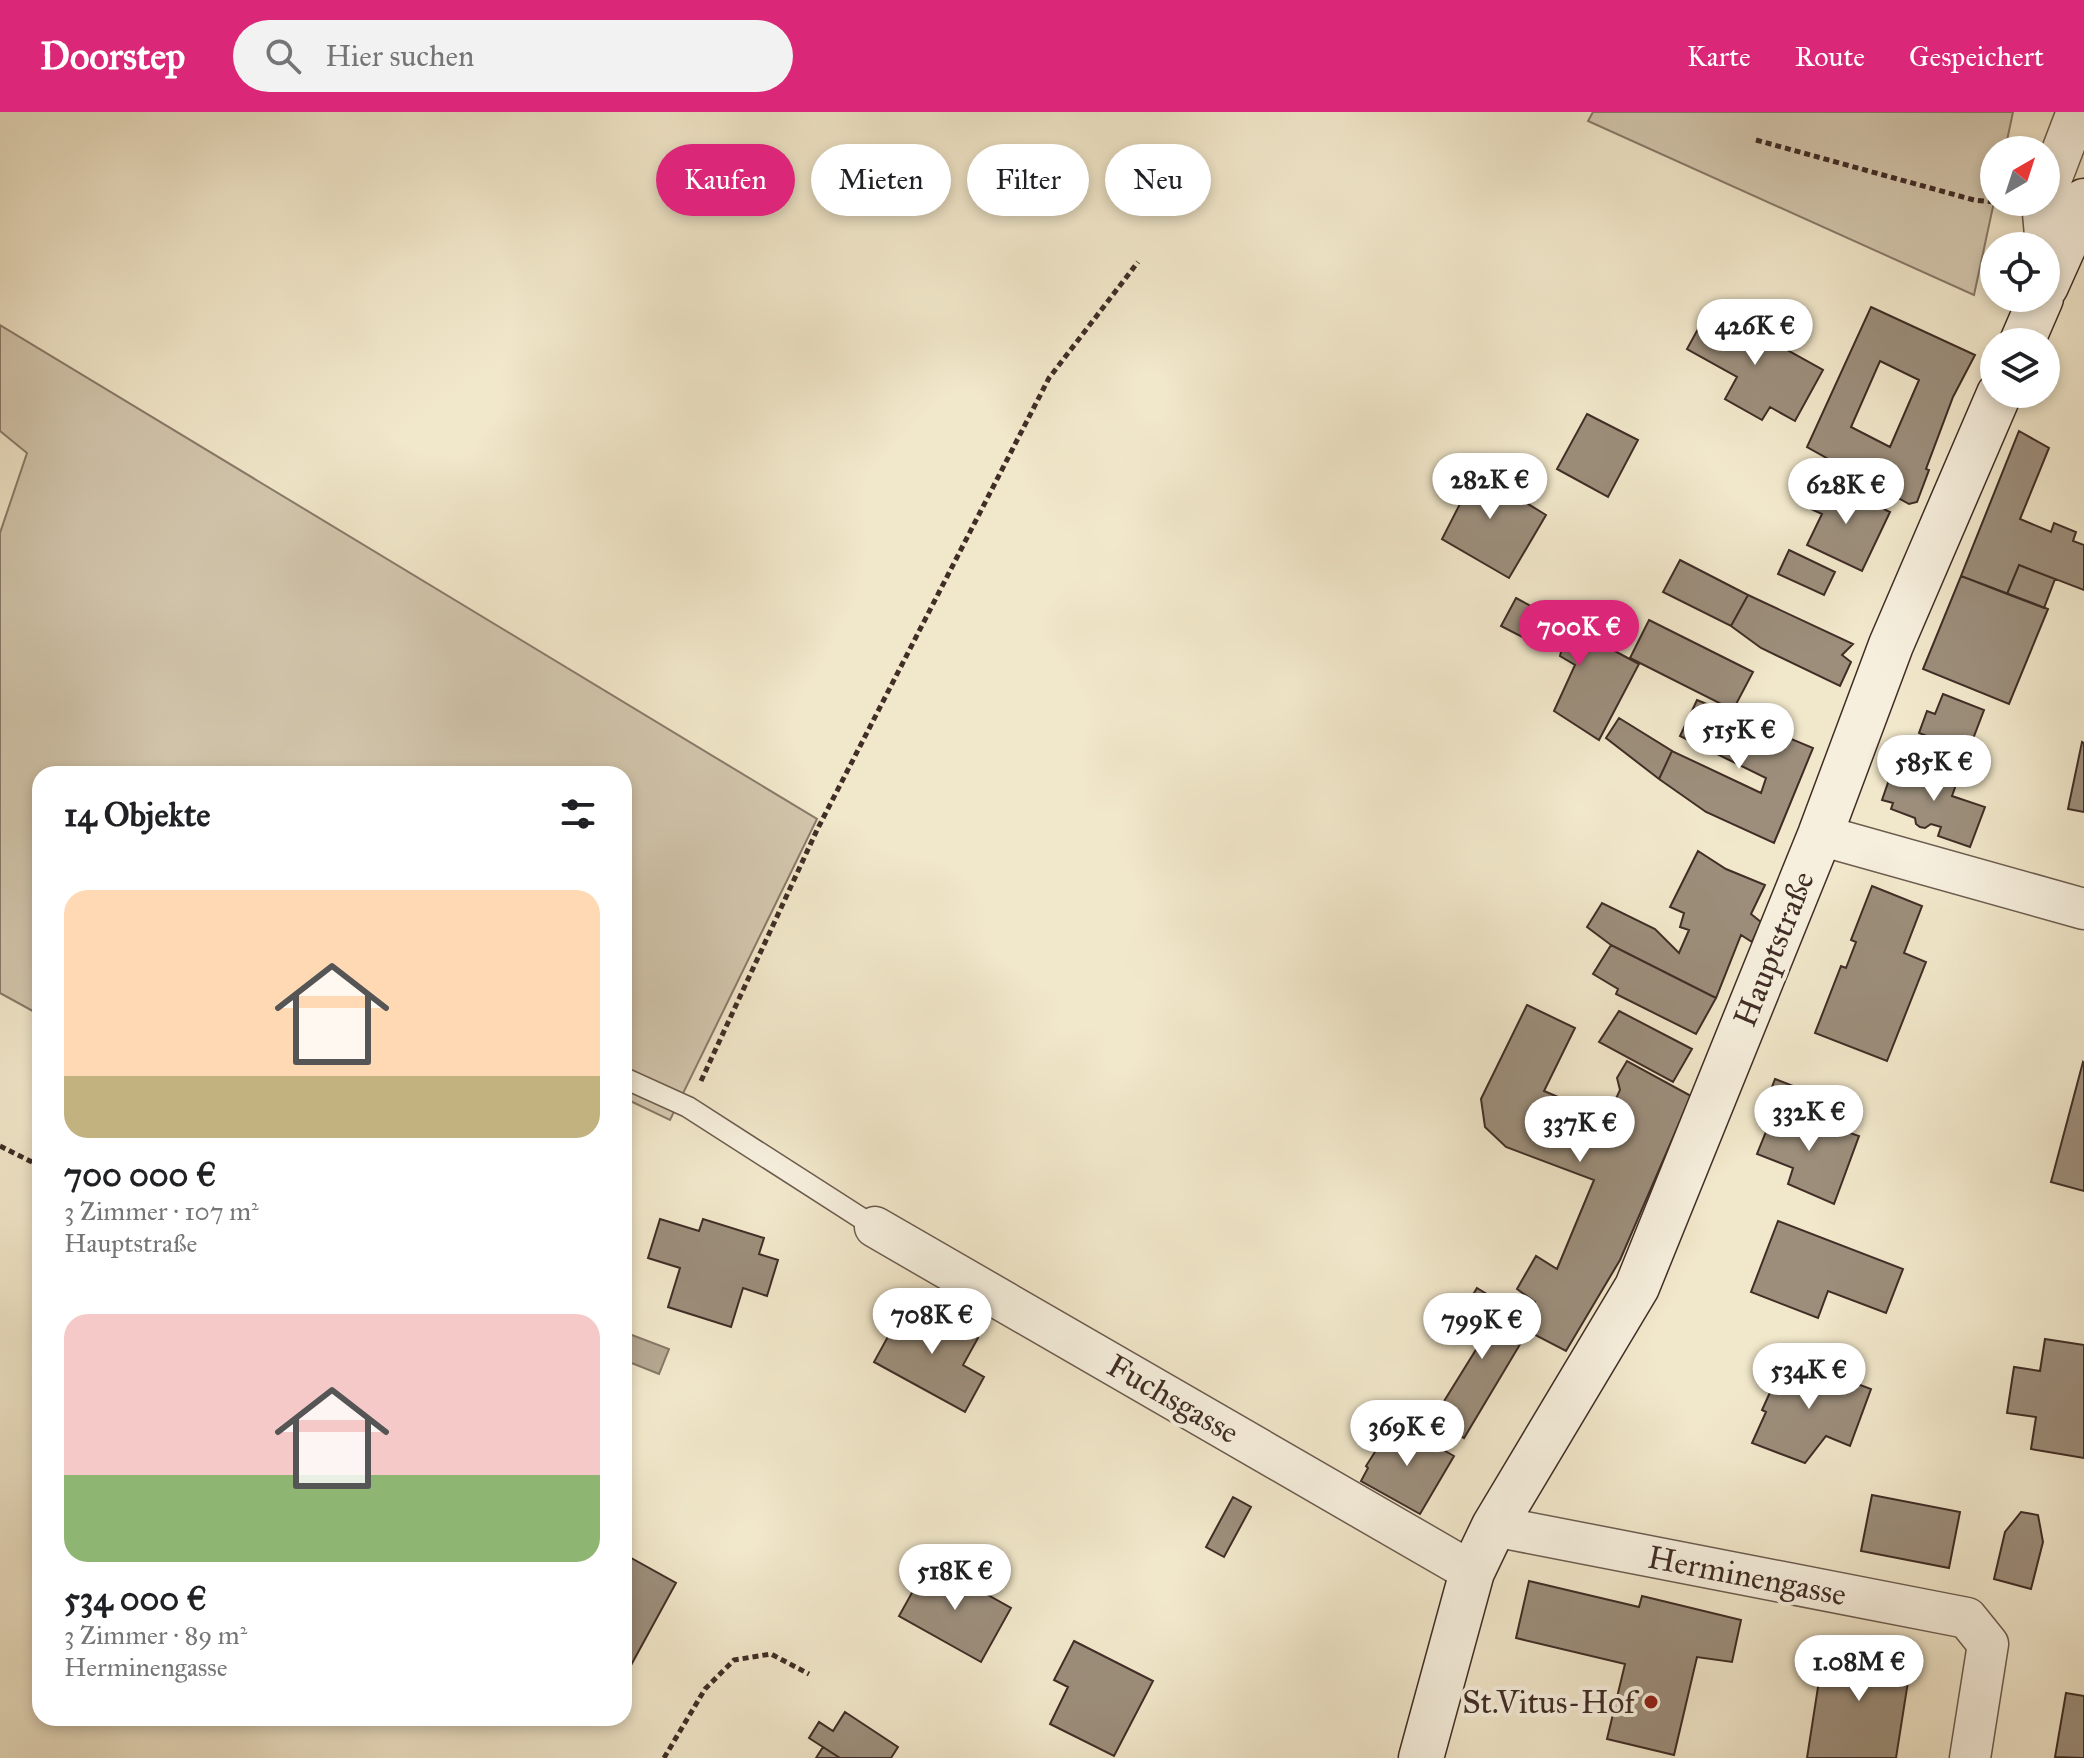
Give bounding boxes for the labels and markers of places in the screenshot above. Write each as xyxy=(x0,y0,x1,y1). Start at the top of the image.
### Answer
pin: 426K € xyxy=(1690,299,1820,367)
pin: 282K € xyxy=(1425,453,1555,521)
pin: 628K € xyxy=(1781,458,1911,526)
pin: 700K € xyxy=(1514,600,1644,668)
pin: 515K € xyxy=(1674,703,1804,771)
pin: 585K € xyxy=(1869,735,1999,803)
pin: 332K € xyxy=(1744,1085,1874,1153)
pin: 337K € xyxy=(1515,1096,1645,1164)
pin: 708K € xyxy=(867,1288,997,1356)
pin: 799K € xyxy=(1417,1293,1547,1361)
pin: 534K € xyxy=(1744,1343,1874,1411)
pin: 369K € xyxy=(1342,1400,1472,1468)
pin: 518K € xyxy=(890,1544,1020,1612)
pin: 1.08M € xyxy=(1785,1635,1933,1703)
place label: St.Vitus-Hof xyxy=(1462,1683,1640,1722)
marker: St.Vitus-Hof xyxy=(1642,1693,1660,1711)

